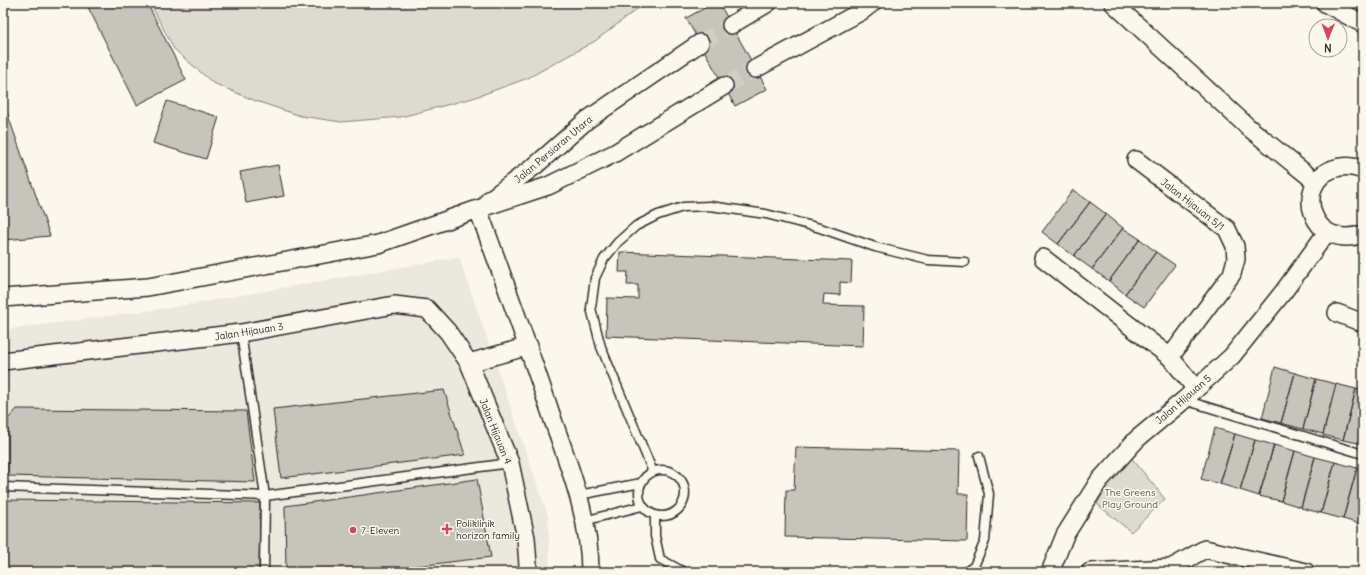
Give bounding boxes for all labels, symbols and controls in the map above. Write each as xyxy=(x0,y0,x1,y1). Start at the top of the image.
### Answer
north arrow xyxy=(1308,18,1348,58)
text: N xyxy=(1324,41,1332,55)
street label: Jalan Persiaran Utara xyxy=(512,113,595,186)
street label: Jalan Hijauan 5/1 xyxy=(1158,175,1227,233)
street label: Jalan Hijauan 3 xyxy=(214,320,285,343)
street label: Jalan Hijauan 5 xyxy=(1153,371,1214,427)
street label: Jalan Hijauan 4 xyxy=(476,396,515,466)
park label: The Greens Play Ground xyxy=(1102,486,1158,511)
place label: Poliklinik horizon family xyxy=(456,517,520,542)
marker: Poliklinik horizon family xyxy=(441,523,453,535)
place label: 7-Eleven xyxy=(361,524,400,537)
marker: 7-Eleven xyxy=(348,525,358,535)

